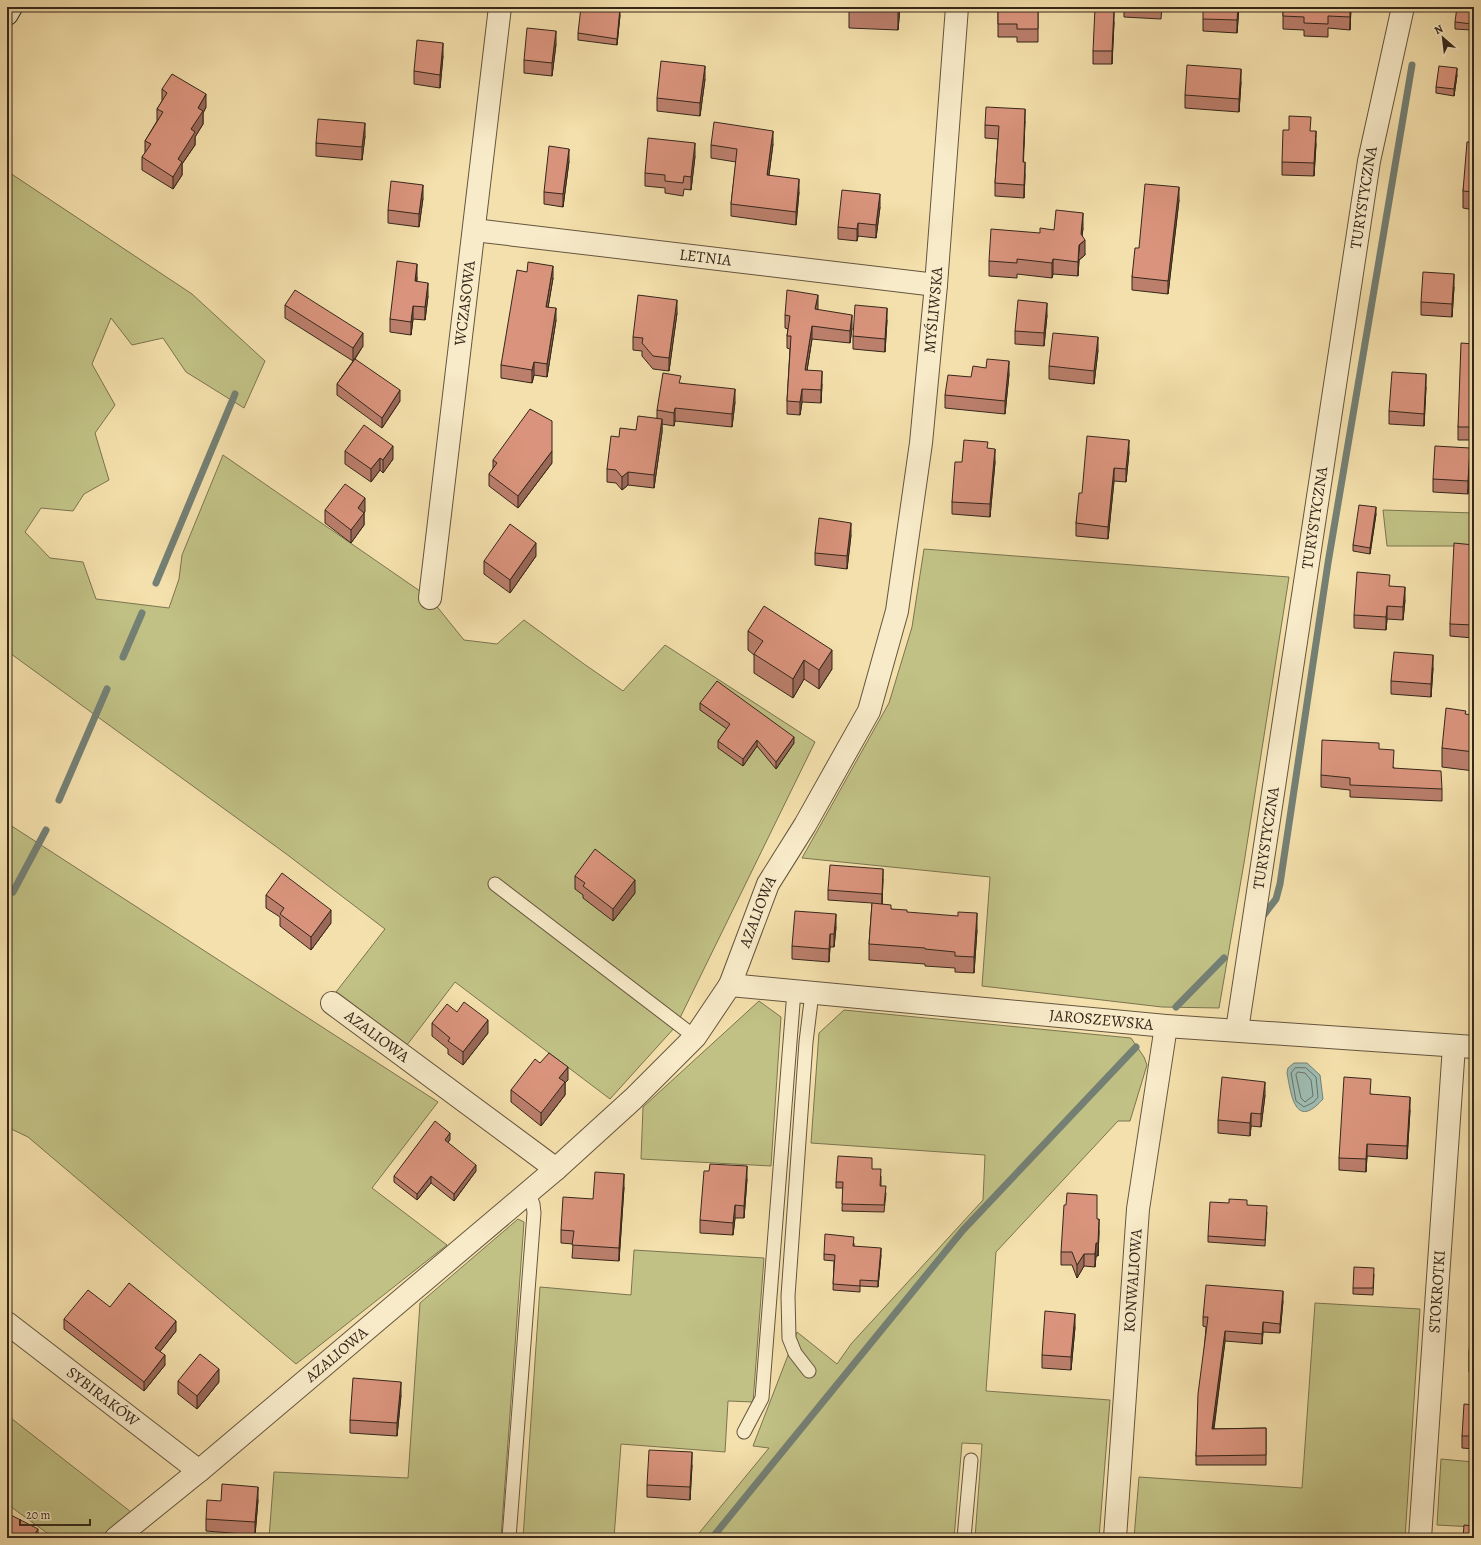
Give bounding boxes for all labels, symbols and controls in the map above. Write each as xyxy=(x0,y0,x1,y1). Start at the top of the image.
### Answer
north arrow xyxy=(1423,18,1463,58)
text: N xyxy=(1431,21,1446,38)
street label: TURYSTYCZNA xyxy=(1345,144,1383,250)
street label: LETNIA xyxy=(678,244,733,272)
street label: WCZASOWA xyxy=(449,259,481,348)
street label: MYŚLIWSKA xyxy=(919,266,948,354)
street label: TURYSTYCZNA xyxy=(1296,464,1334,571)
street label: TURYSTYCZNA xyxy=(1247,785,1285,891)
street label: AZALIOWA xyxy=(734,871,782,952)
street label: AZALIOWA xyxy=(339,1004,414,1068)
street label: JAROSZEWSKA xyxy=(1048,1004,1155,1036)
street label: KONWALIOWA xyxy=(1118,1227,1148,1333)
street label: STOKROTKI xyxy=(1423,1249,1451,1334)
street label: AZALIOWA xyxy=(300,1321,373,1388)
street label: SYBIRAKÓW xyxy=(62,1362,144,1432)
scale bar xyxy=(20,1501,90,1527)
text: 20 m xyxy=(26,1507,50,1523)

